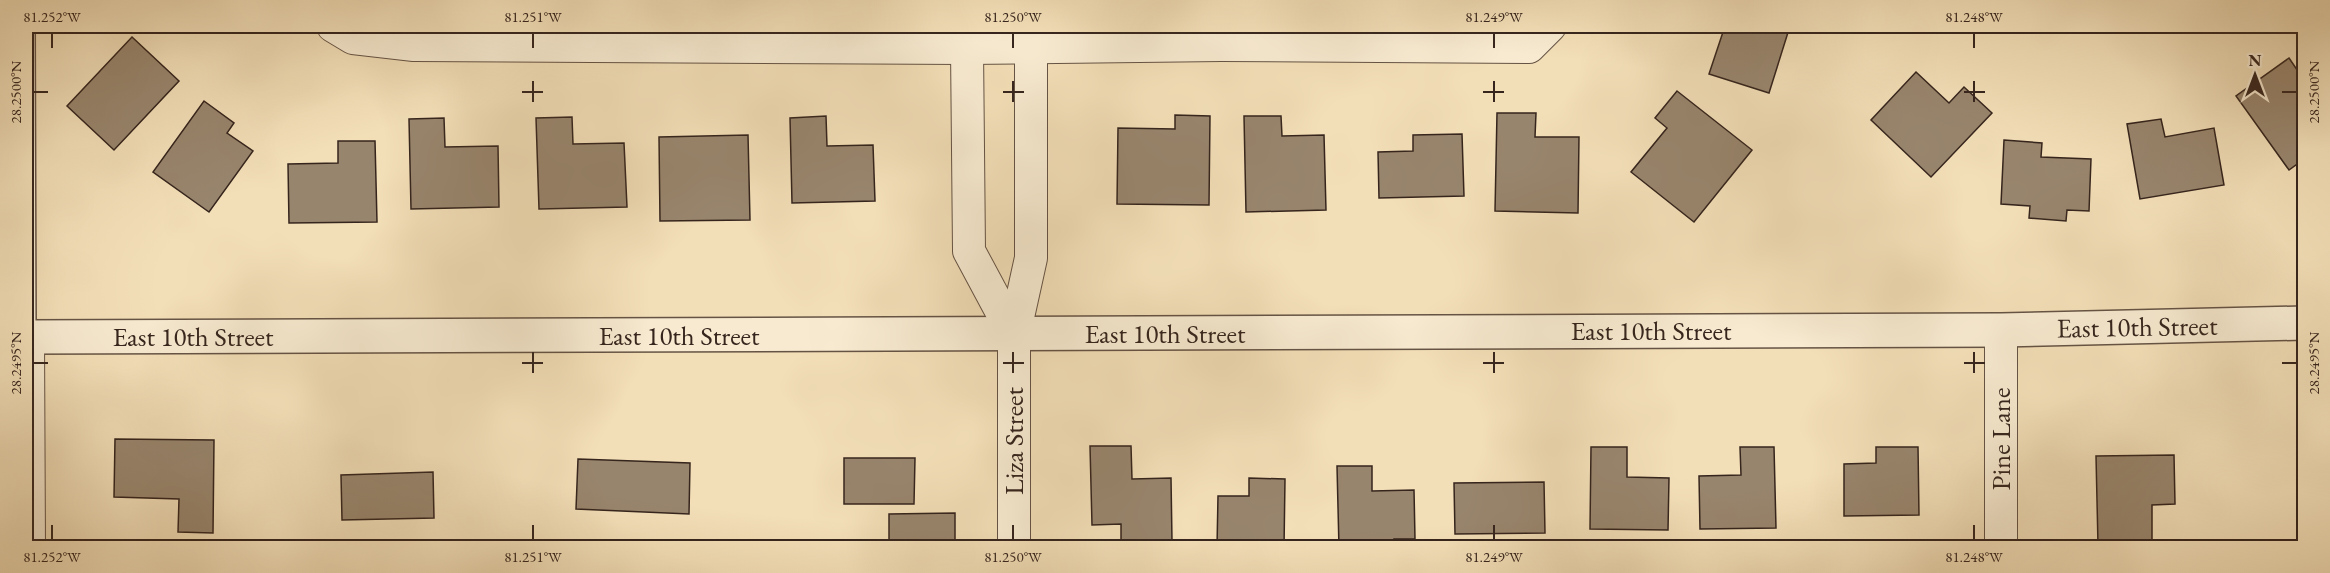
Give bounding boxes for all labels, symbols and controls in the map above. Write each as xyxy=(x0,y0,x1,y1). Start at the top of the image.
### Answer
text: 81.252°W xyxy=(23,7,81,26)
text: 81.251°W xyxy=(504,7,562,26)
text: 81.250°W xyxy=(984,7,1042,26)
text: 81.249°W xyxy=(1465,7,1523,26)
text: 81.248°W xyxy=(1945,7,2003,26)
north arrow xyxy=(2225,45,2285,105)
text: N xyxy=(2249,50,2262,71)
text: 28.2500°N xyxy=(6,60,25,123)
text: 28.2500°N xyxy=(2304,60,2323,123)
street label: East 10th Street xyxy=(2056,308,2218,345)
street label: East 10th Street xyxy=(1571,313,1732,348)
street label: East 10th Street xyxy=(1085,316,1246,351)
street label: East 10th Street xyxy=(599,318,760,353)
street label: East 10th Street xyxy=(113,319,274,354)
text: 28.2495°N xyxy=(6,331,25,394)
text: 28.2495°N xyxy=(2304,331,2323,394)
street label: Liza Street xyxy=(996,386,1031,495)
street label: Pine Lane xyxy=(1983,387,2018,491)
text: 81.252°W xyxy=(23,547,81,566)
text: 81.251°W xyxy=(504,547,562,566)
text: 81.250°W xyxy=(984,547,1042,566)
text: 81.249°W xyxy=(1465,547,1523,566)
text: 81.248°W xyxy=(1945,547,2003,566)

